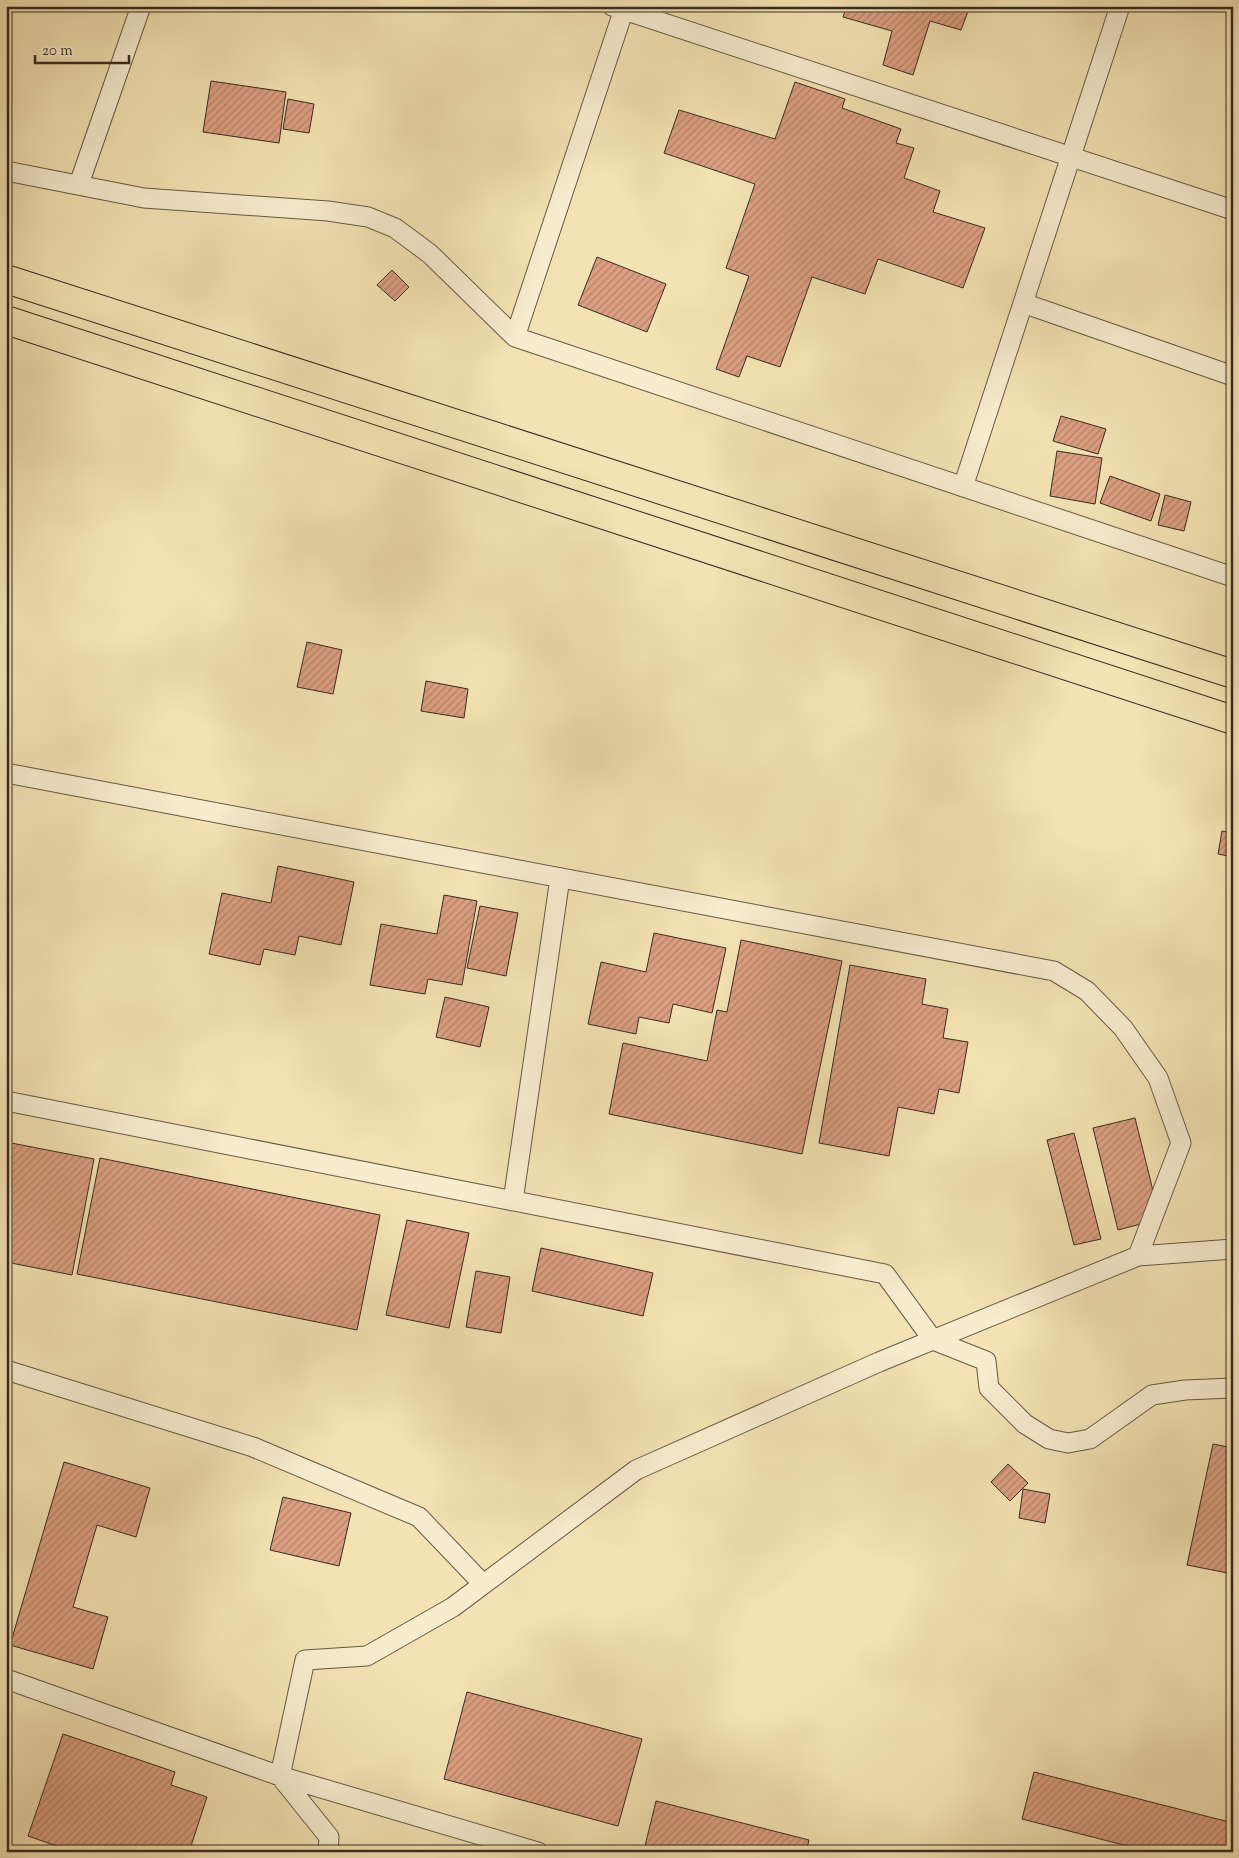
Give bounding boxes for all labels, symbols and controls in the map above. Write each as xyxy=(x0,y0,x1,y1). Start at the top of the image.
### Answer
scale bar xyxy=(35,32,129,64)
text: 20 m xyxy=(42,41,73,62)

